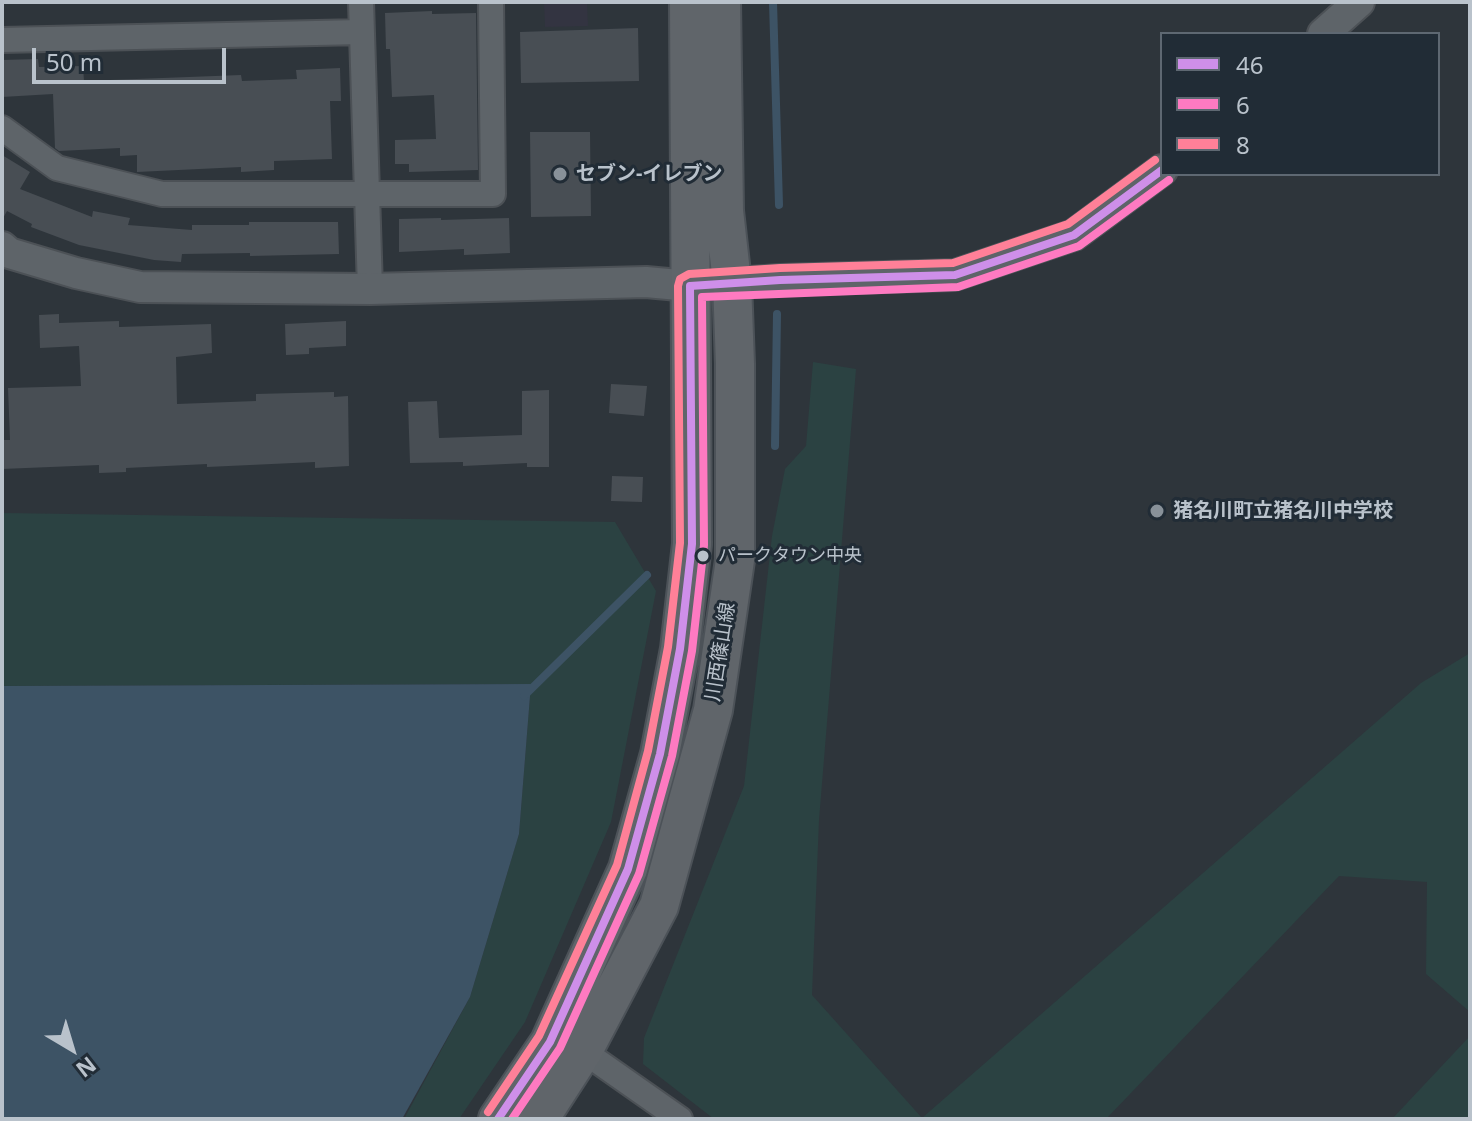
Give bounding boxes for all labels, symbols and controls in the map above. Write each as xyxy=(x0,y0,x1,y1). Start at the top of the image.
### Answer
scale bar xyxy=(36,32,230,82)
legend xyxy=(1160,32,1440,176)
text: 50 m xyxy=(46,45,102,78)
text: 46 xyxy=(1236,48,1263,81)
text: 6 xyxy=(1236,88,1250,121)
text: 8 xyxy=(1236,128,1250,161)
place label: セブン-イレブン xyxy=(576,162,722,186)
marker: セブン-イレブン xyxy=(551,165,569,183)
place label: 猪名川町立猪名川中学校 xyxy=(1173,499,1393,523)
marker: 猪名川町立猪名川中学校 xyxy=(1148,502,1166,520)
place label: パークタウン中央 xyxy=(718,545,862,567)
marker: パークタウン中央 xyxy=(695,548,711,564)
street label: 川西篠山線 xyxy=(701,601,741,703)
north arrow xyxy=(32,1009,112,1089)
text: N xyxy=(70,1051,103,1085)

